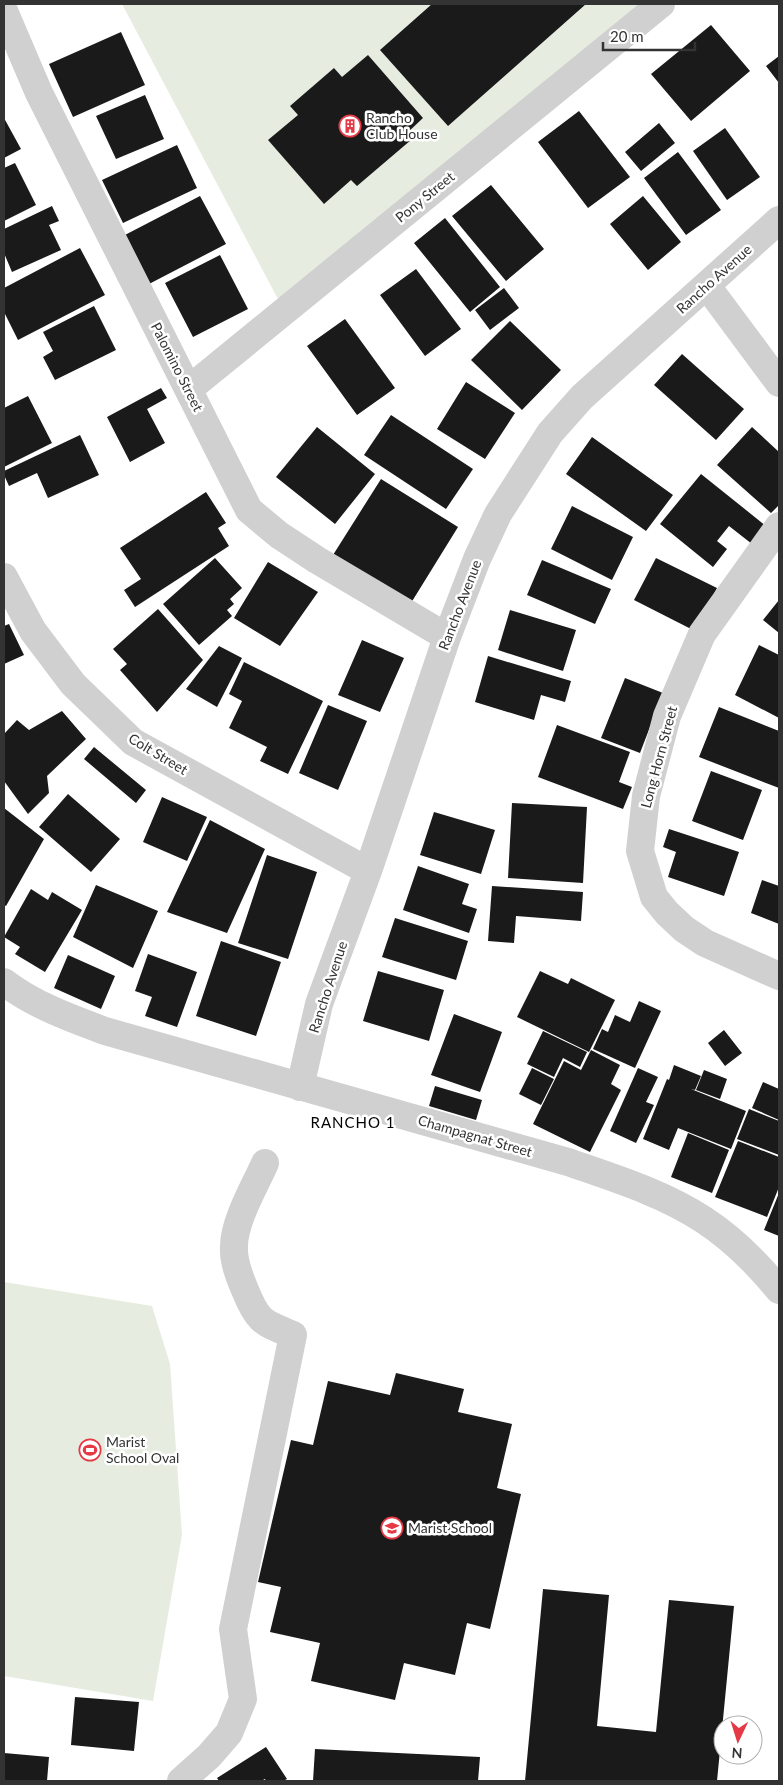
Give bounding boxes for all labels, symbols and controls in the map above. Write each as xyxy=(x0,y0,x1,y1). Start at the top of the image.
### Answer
scale bar xyxy=(603,20,696,52)
text: 20 m xyxy=(610,27,644,45)
place label: Rancho Club House xyxy=(366,109,438,142)
building icon: Rancho Club House xyxy=(338,114,362,138)
street label: Pony Street xyxy=(392,168,458,226)
street label: Rancho Avenue xyxy=(673,240,755,317)
street label: Palomino Street xyxy=(148,319,207,414)
street label: Rancho Avenue xyxy=(435,557,485,652)
street label: Long Horn Street xyxy=(637,704,680,810)
street label: Colt Street xyxy=(126,729,191,778)
street label: Rancho Avenue xyxy=(305,939,350,1035)
street label: Champagnat Street xyxy=(416,1111,534,1160)
district label: RANCHO 1 xyxy=(310,1113,396,1131)
place label: Marist School Oval xyxy=(106,1433,179,1466)
sports icon: Marist School Oval xyxy=(78,1438,102,1462)
school or university icon: Marist School xyxy=(380,1516,404,1540)
place label: Marist School xyxy=(408,1519,492,1536)
north arrow xyxy=(713,1715,763,1765)
text: N xyxy=(731,1745,743,1762)

